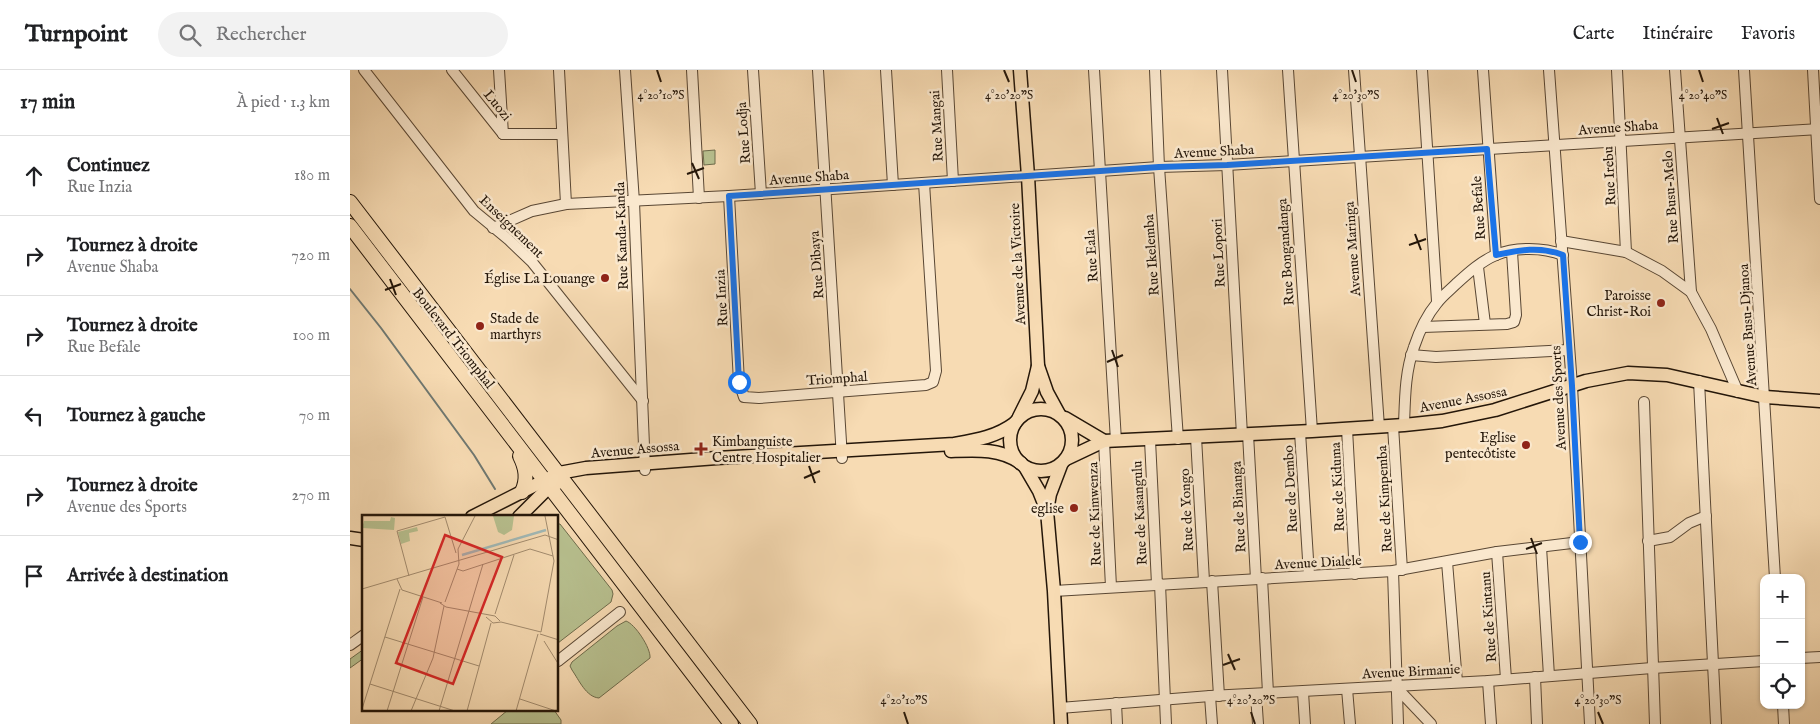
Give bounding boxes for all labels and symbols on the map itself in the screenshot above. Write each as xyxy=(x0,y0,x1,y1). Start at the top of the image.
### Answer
street label: Luozi xyxy=(479,86,515,125)
text: 4°20'10"S xyxy=(638,88,684,103)
text: 4°20'20"S xyxy=(985,88,1033,103)
text: 4°20'30"S xyxy=(1332,88,1380,103)
text: 4°20'40"S xyxy=(1679,88,1727,103)
street label: Rue Mangai xyxy=(926,90,948,162)
street label: Rue Lodja xyxy=(733,101,755,164)
street label: Avenue Shaba xyxy=(1577,116,1660,140)
street label: Avenue Shaba xyxy=(1173,141,1255,163)
street label: Rue Irebu xyxy=(1599,146,1621,206)
street label: Rue Busu-Melo xyxy=(1659,149,1683,244)
street label: Avenue Shaba xyxy=(768,166,851,190)
street label: Rue Befale xyxy=(1468,175,1490,241)
street label: Rue Kanda-Kanda xyxy=(611,181,633,290)
street label: Enseignement xyxy=(475,191,548,262)
street label: Rue Bongandanga xyxy=(1273,197,1299,306)
street label: Avenue Maringa xyxy=(1341,200,1365,298)
street label: Avenue de la Victoire xyxy=(1006,202,1030,326)
street label: Rue Ikelemba xyxy=(1140,213,1164,296)
street label: Rue Lopori xyxy=(1208,218,1230,288)
street label: Rue Eala xyxy=(1081,228,1103,283)
street label: Rue Dibaya xyxy=(806,229,828,300)
street label: Avenue Busu-Djanoa xyxy=(1735,262,1761,388)
street label: Rue Inzia xyxy=(711,268,732,327)
place label: Église La Louange xyxy=(484,269,596,288)
marker: Église La Louange xyxy=(599,272,611,284)
street label: Boulevard Triomphal xyxy=(408,285,498,393)
place label: Paroisse Christ-Roi xyxy=(1587,287,1652,321)
marker: Paroisse Christ-Roi xyxy=(1655,297,1667,309)
place label: Stade de marthyrs xyxy=(490,310,541,344)
marker: Stade de marthyrs xyxy=(474,320,486,332)
street label: Avenue des Sports xyxy=(1547,345,1571,452)
street label: Triomphal xyxy=(806,368,868,390)
route start xyxy=(728,371,751,394)
street label: Avenue Assossa xyxy=(1417,383,1509,417)
place label: Eglise pentecôtiste xyxy=(1445,429,1517,463)
place label: Kimbanguiste Centre Hospitalier xyxy=(712,433,821,467)
street label: Avenue Assossa xyxy=(589,437,681,463)
marker: Eglise pentecôtiste xyxy=(1520,439,1532,451)
street label: Rue de Kiduma xyxy=(1327,441,1349,532)
marker: Kimbanguiste Centre Hospitalier xyxy=(694,442,708,456)
street label: Rue de Dembo xyxy=(1280,444,1302,533)
street label: Rue de Kimpemba xyxy=(1373,444,1397,553)
street label: Rue de Kasangulu xyxy=(1128,460,1152,566)
street label: Rue de Binanga xyxy=(1228,460,1250,553)
street label: Rue de Kimwenza xyxy=(1084,461,1106,566)
street label: Rue de Yongo xyxy=(1176,468,1198,552)
place label: eglise xyxy=(1031,500,1065,518)
marker: eglise xyxy=(1068,502,1080,514)
inset map xyxy=(362,515,559,712)
route end xyxy=(1569,531,1592,554)
street label: Avenue Dialele xyxy=(1273,552,1363,574)
street label: Rue de Kintanu xyxy=(1477,571,1501,663)
street label: Avenue Birmanie xyxy=(1360,660,1461,684)
text: 4°20'10"S xyxy=(881,693,927,708)
text: 4°20'20"S xyxy=(1227,693,1275,708)
text: 4°20'30"S xyxy=(1574,693,1622,708)

